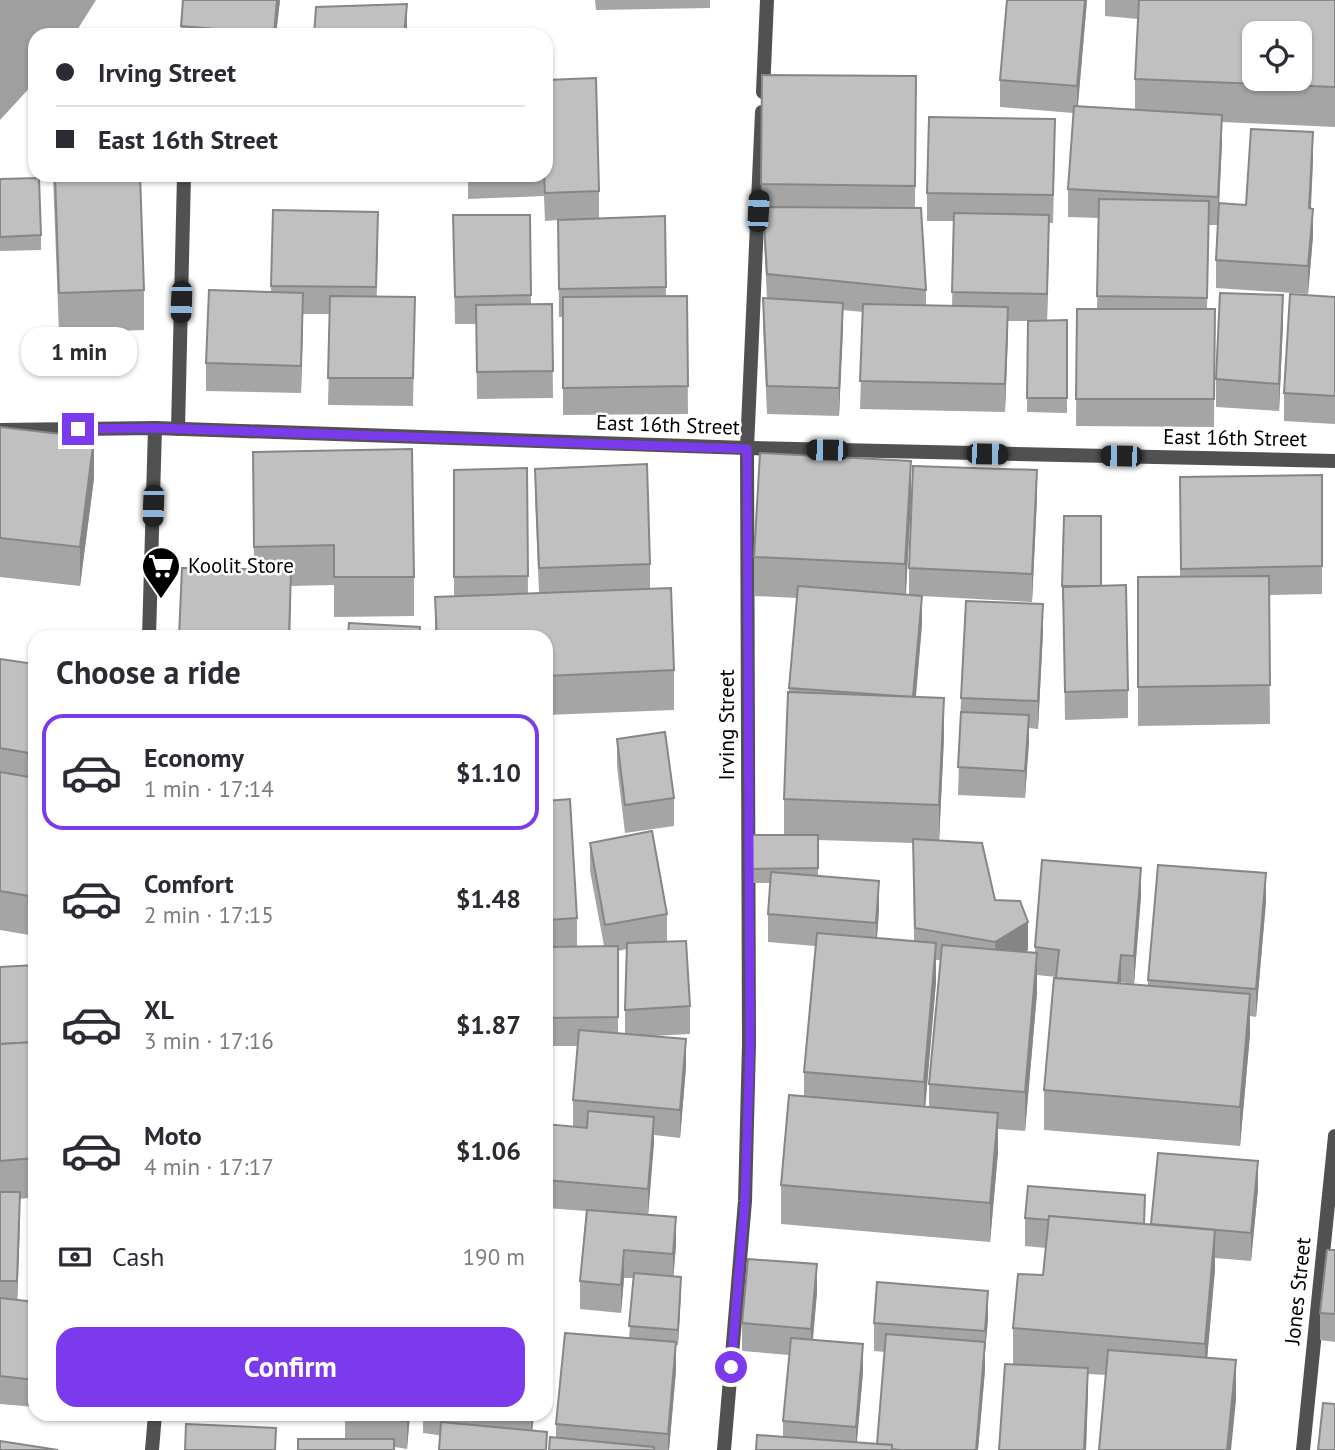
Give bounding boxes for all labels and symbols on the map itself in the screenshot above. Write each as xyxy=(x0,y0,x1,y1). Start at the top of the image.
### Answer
car xyxy=(747,189,770,233)
car xyxy=(170,281,193,323)
callout: 1 min xyxy=(20,328,136,376)
street label: East 16th Street xyxy=(596,408,740,441)
route end xyxy=(62,413,94,445)
street label: East 16th Street xyxy=(1163,423,1307,452)
car xyxy=(806,439,849,461)
car xyxy=(966,443,1009,465)
car xyxy=(1100,445,1143,467)
car xyxy=(142,485,165,527)
supermarket icon: Koolit Store xyxy=(140,545,182,600)
place label: Koolit Store xyxy=(188,552,294,579)
street label: Irving Street xyxy=(713,669,740,781)
street label: Jones Street xyxy=(1278,1236,1317,1347)
route start xyxy=(715,1351,747,1383)

